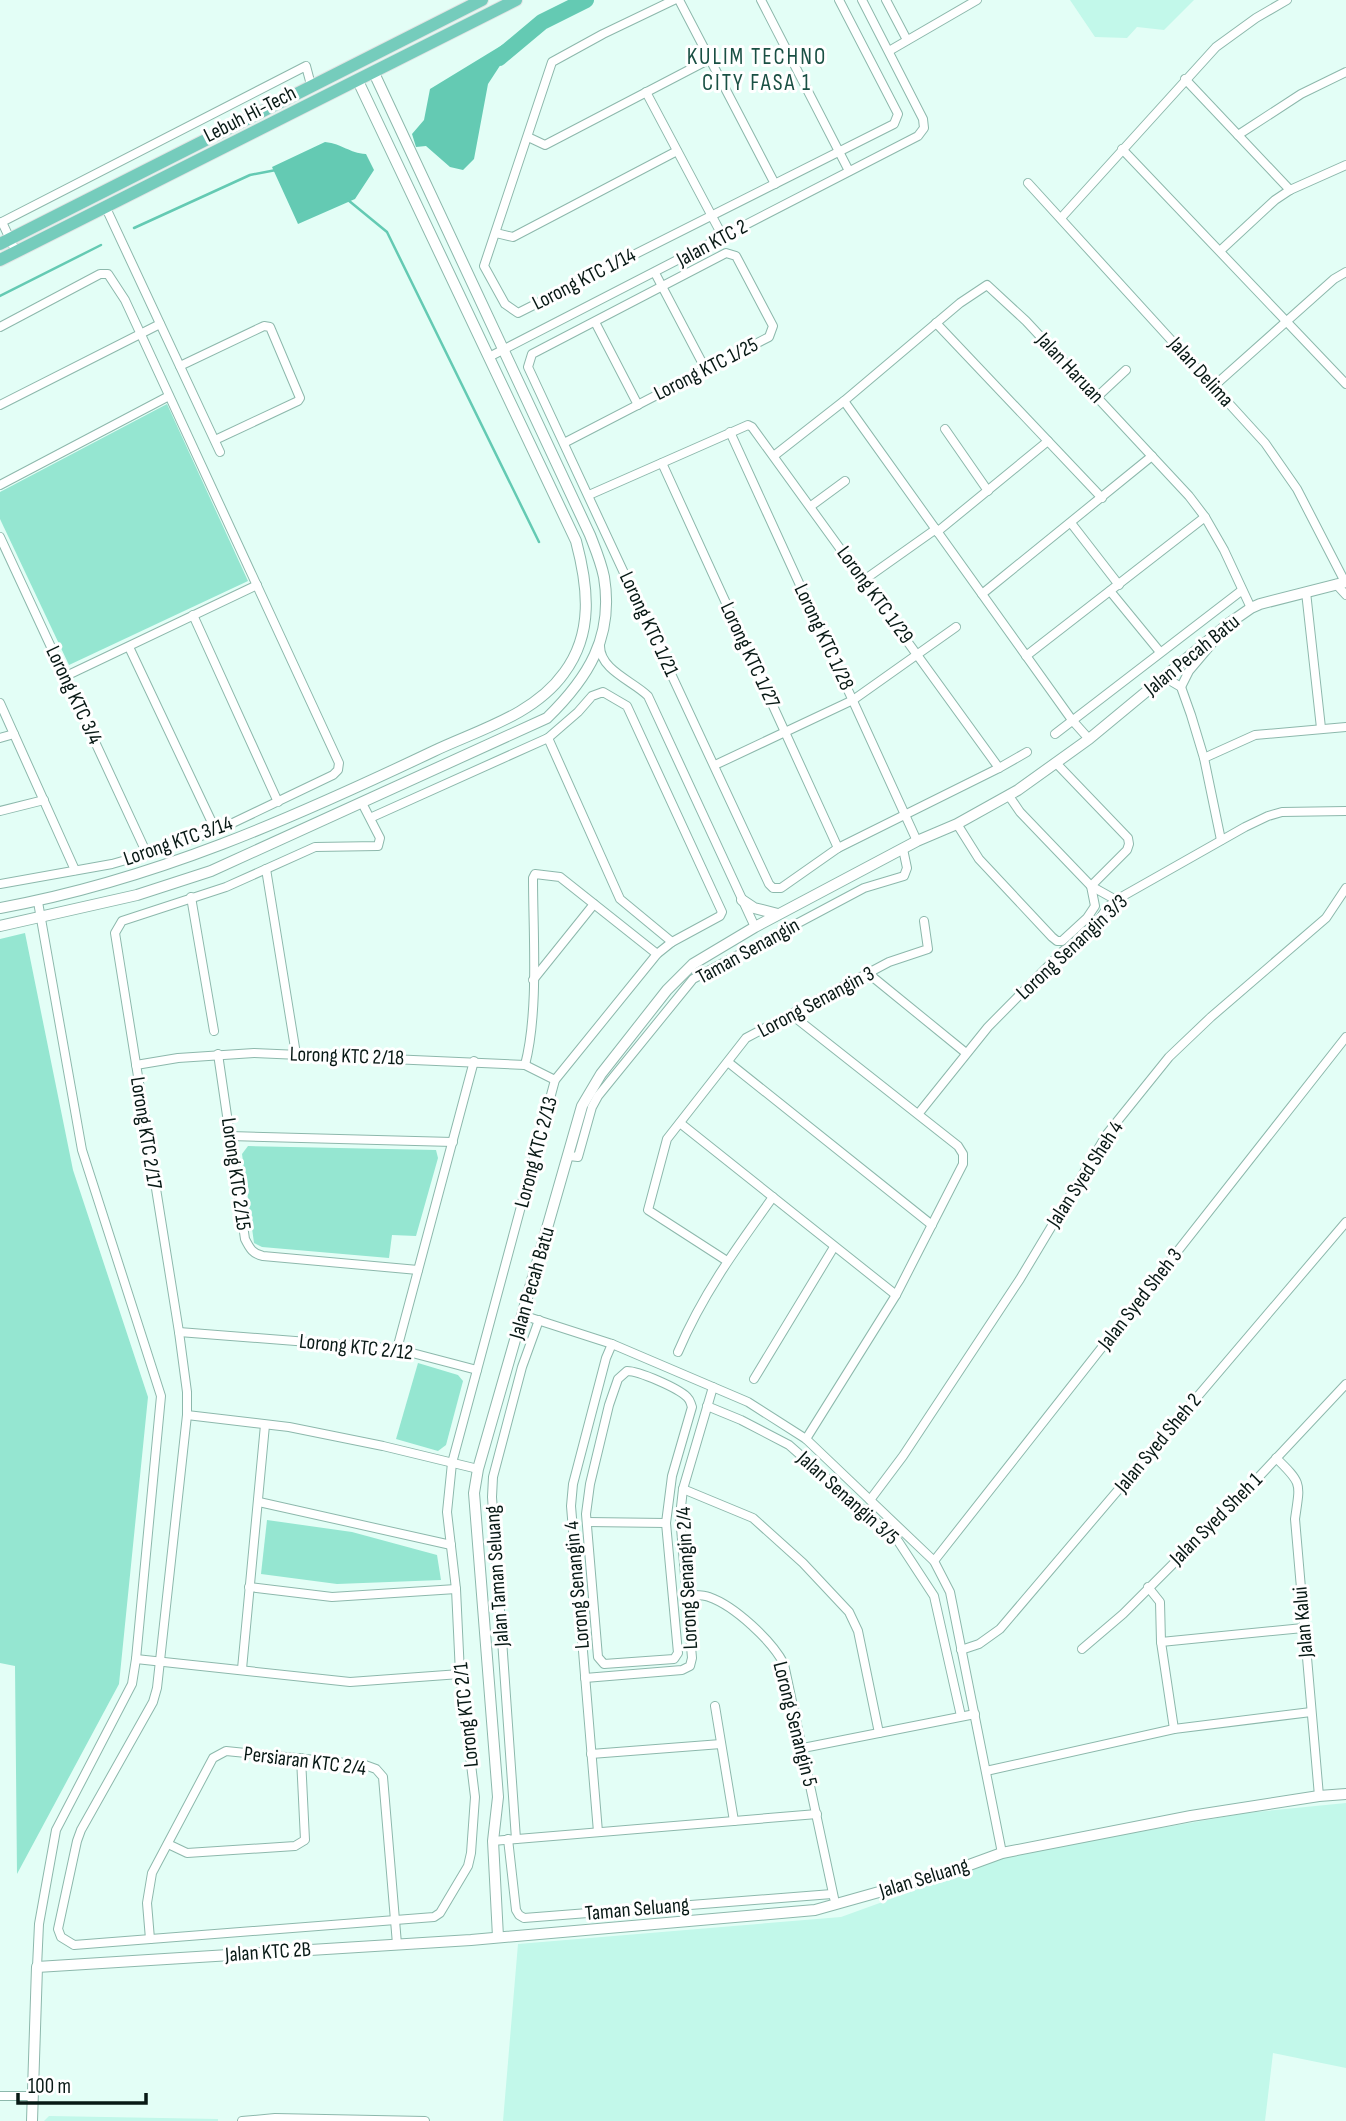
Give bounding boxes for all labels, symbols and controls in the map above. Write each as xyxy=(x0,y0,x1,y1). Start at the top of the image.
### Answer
district label: KULIM TECHNO CITY FASA 1 xyxy=(687,43,827,97)
street label: Lebuh Hi-Tech xyxy=(200,80,300,148)
street label: Jalan KTC 2 xyxy=(671,214,752,272)
street label: Lorong KTC 1/14 xyxy=(528,242,640,316)
street label: Jalan Haruan xyxy=(1030,327,1109,408)
street label: Jalan Delima xyxy=(1162,331,1239,412)
street label: Lorong KTC 1/25 xyxy=(650,332,762,406)
street label: Lorong KTC 1/29 xyxy=(831,541,919,649)
street label: Lorong KTC 1/21 xyxy=(614,568,684,681)
street label: Lorong KTC 1/28 xyxy=(789,580,859,694)
street label: Lorong KTC 1/27 xyxy=(715,598,786,712)
street label: Jalan Pecah Batu xyxy=(1139,609,1245,702)
street label: Lorong KTC 3/4 xyxy=(40,642,108,748)
street label: Lorong KTC 3/14 xyxy=(120,811,236,871)
street label: Lorong Senangin 3/3 xyxy=(1011,889,1133,1005)
street label: Taman Senangin xyxy=(692,912,804,990)
street label: Lorong Senangin 3 xyxy=(753,961,879,1043)
street label: Lorong KTC 2/18 xyxy=(289,1042,405,1070)
street label: Lorong KTC 2/17 xyxy=(125,1075,167,1192)
street label: Lorong KTC 2/13 xyxy=(509,1094,563,1210)
street label: Lorong KTC 2/15 xyxy=(216,1116,256,1232)
street label: Jalan Syed Sheh 4 xyxy=(1041,1116,1129,1233)
street label: Jalan Pecah Batu xyxy=(504,1224,560,1343)
street label: Jalan Syed Sheh 3 xyxy=(1092,1243,1187,1355)
street label: Lorong KTC 2/12 xyxy=(298,1329,414,1365)
street label: Jalan Syed Sheh 2 xyxy=(1109,1388,1207,1498)
street label: Jalan Senangin 3/5 xyxy=(791,1445,904,1550)
street label: Jalan Syed Sheh 1 xyxy=(1164,1467,1268,1571)
street label: Jalan Taman Seluang xyxy=(480,1505,514,1648)
street label: Lorong Senangin 2/4 xyxy=(671,1506,703,1650)
street label: Lorong Senangin 4 xyxy=(559,1520,595,1650)
street label: Jalan Kalui xyxy=(1287,1586,1319,1659)
street label: Lorong Senangin 5 xyxy=(767,1659,823,1789)
street label: Lorong KTC 2/1 xyxy=(448,1661,484,1769)
street label: Persiaran KTC 2/4 xyxy=(242,1741,368,1781)
street label: Jalan Seluang xyxy=(875,1853,972,1904)
street label: Taman Seluang xyxy=(584,1892,690,1926)
street label: Jalan KTC 2B xyxy=(223,1937,312,1968)
scale bar xyxy=(18,2062,145,2106)
text: 100 m xyxy=(28,2074,71,2099)

